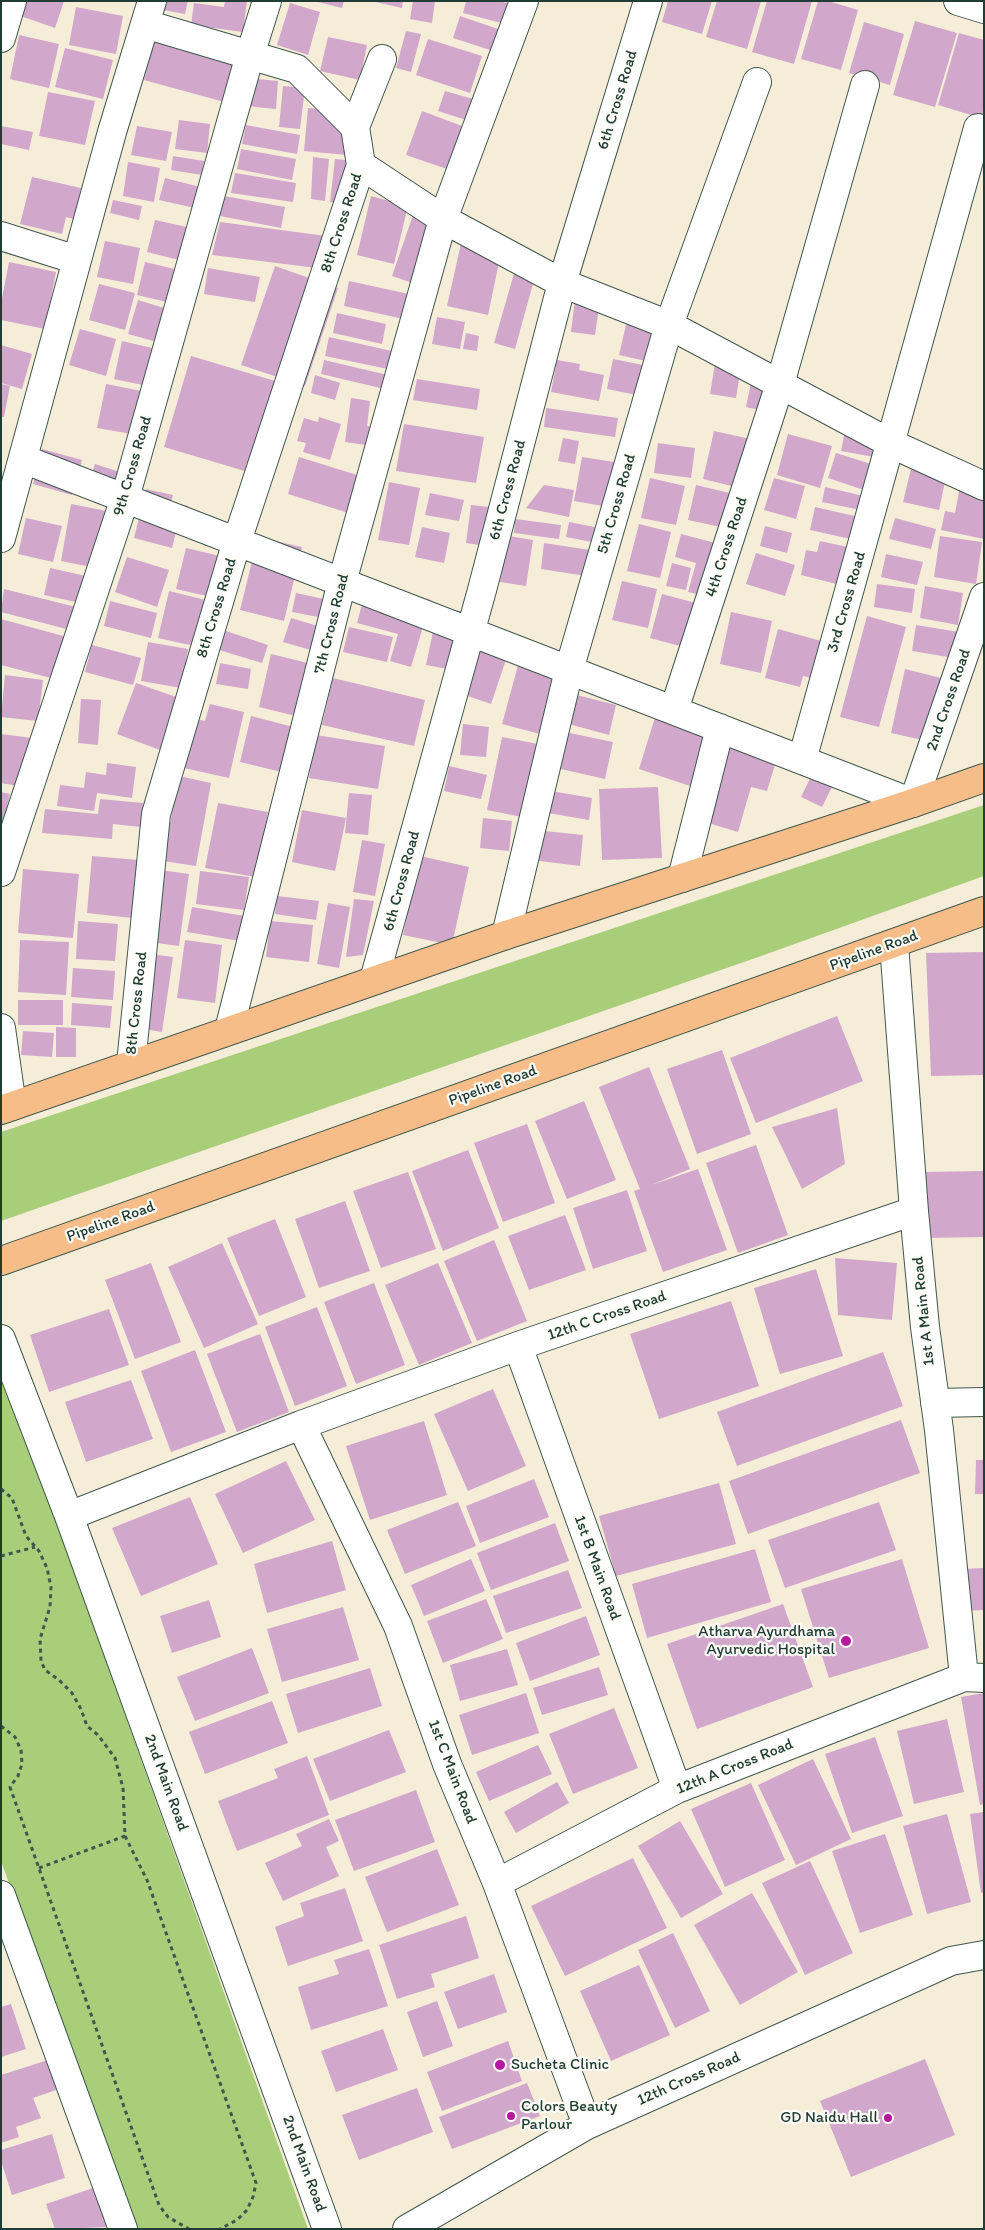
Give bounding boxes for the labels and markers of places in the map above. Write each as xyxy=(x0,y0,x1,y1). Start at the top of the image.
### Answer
place label: Atharva Ayurdhama Ayurvedic Hospital xyxy=(698,1622,835,1660)
marker: Atharva Ayurdhama Ayurvedic Hospital xyxy=(839,1634,853,1648)
place label: Sucheta Clinic xyxy=(511,2055,609,2075)
marker: Sucheta Clinic xyxy=(493,2058,507,2072)
place label: Colors Beauty Parlour xyxy=(521,2097,617,2135)
place label: GD Naidu Hall xyxy=(780,2108,878,2128)
marker: Colors Beauty Parlour xyxy=(505,2110,517,2122)
marker: GD Naidu Hall xyxy=(882,2112,894,2124)

